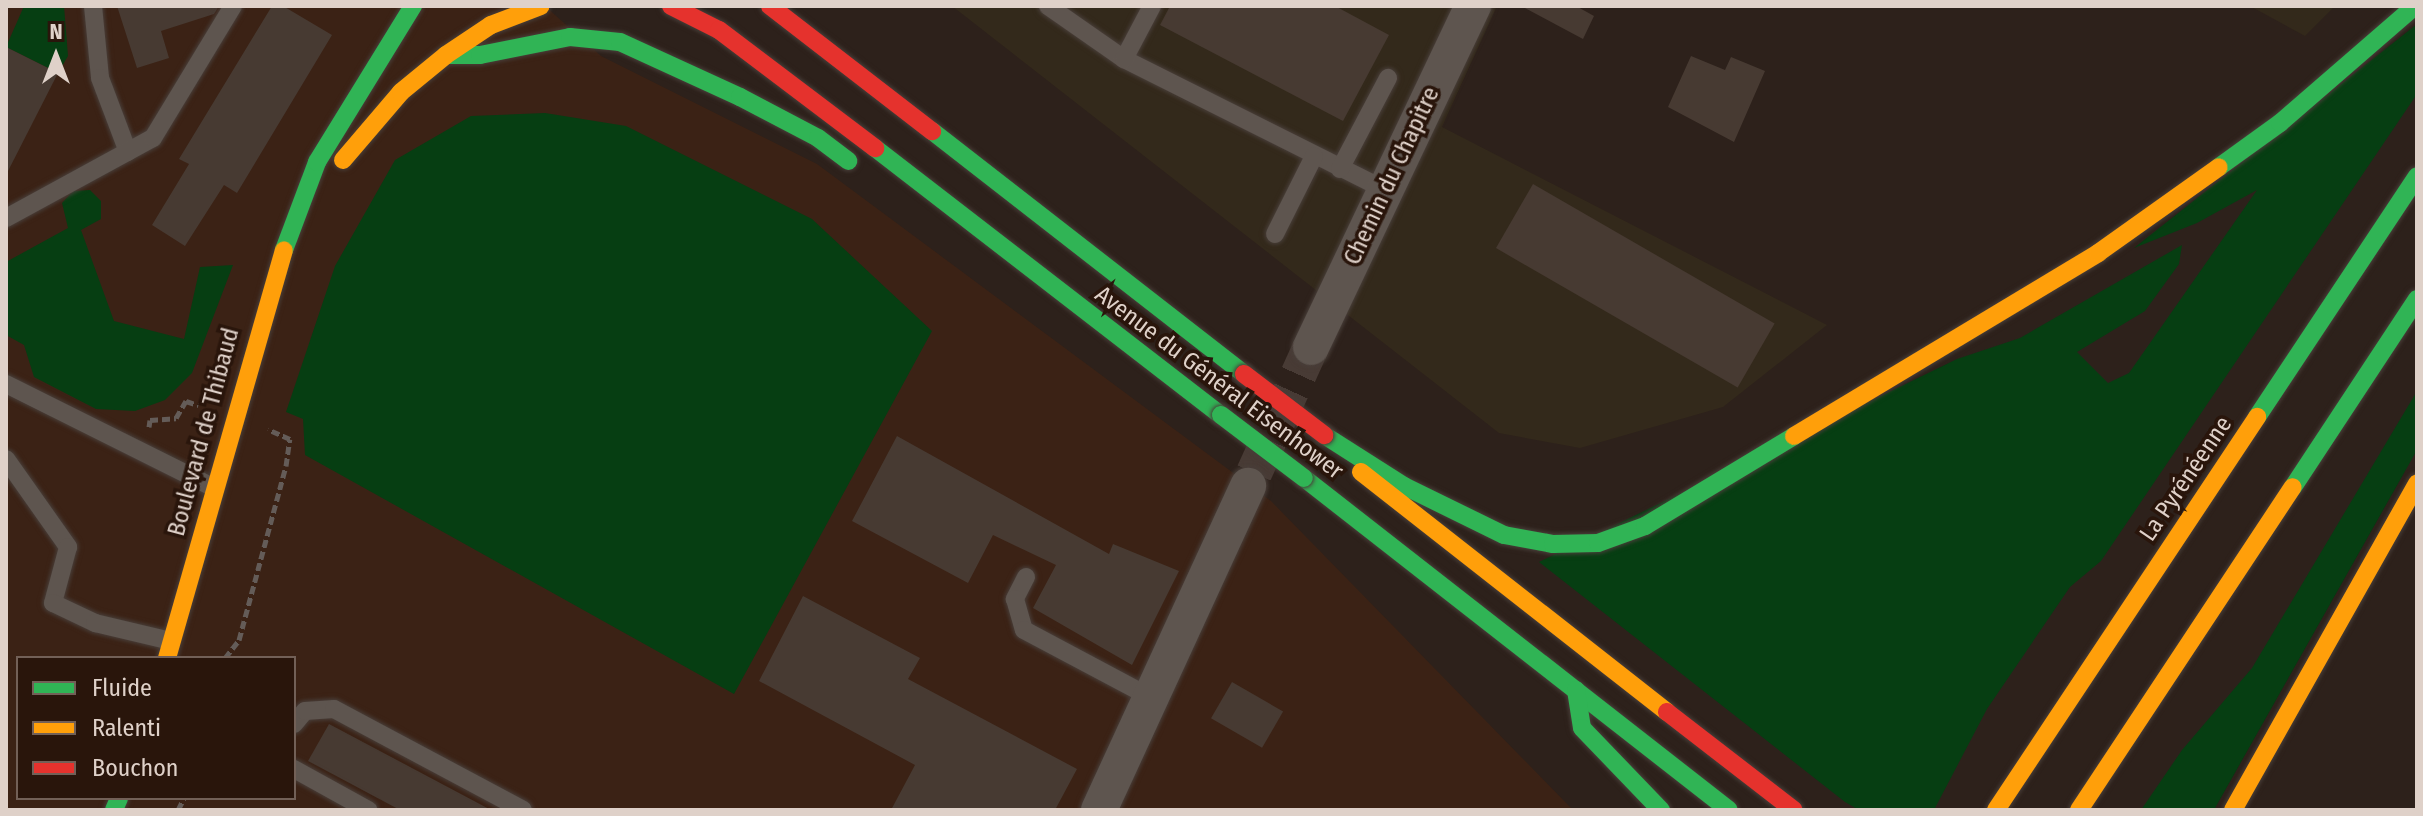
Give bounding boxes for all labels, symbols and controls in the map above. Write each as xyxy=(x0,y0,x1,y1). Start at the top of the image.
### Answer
north arrow xyxy=(16,16,96,96)
text: N xyxy=(49,18,63,45)
street label: Chemin du Chapitre xyxy=(1338,83,1446,269)
street label: Avenue du Général Eisenhower xyxy=(1089,280,1349,486)
street label: Boulevard de Thibaud xyxy=(162,325,246,539)
street label: La Pyrénéenne xyxy=(2134,411,2238,547)
legend xyxy=(16,656,296,800)
text: Fluide xyxy=(92,674,152,702)
text: Ralenti xyxy=(92,714,161,742)
text: Bouchon xyxy=(92,754,179,782)

